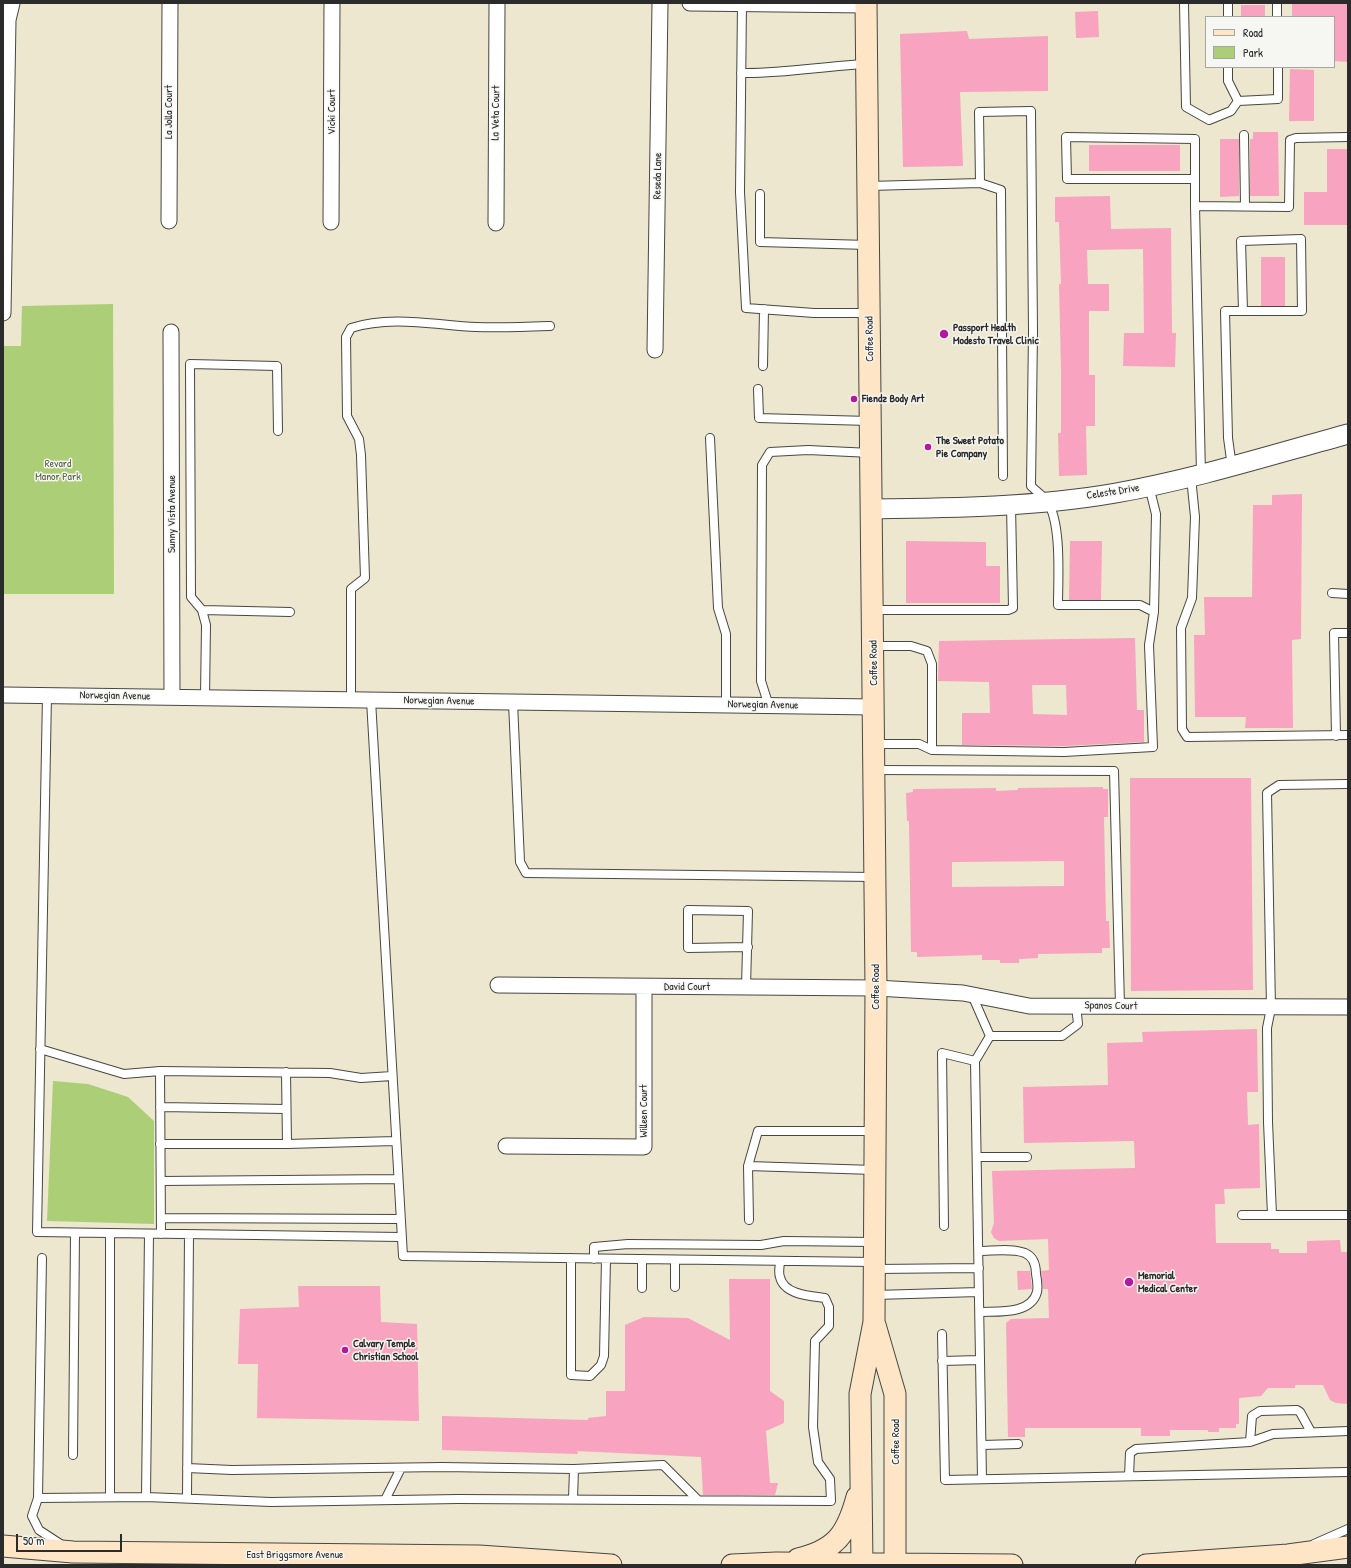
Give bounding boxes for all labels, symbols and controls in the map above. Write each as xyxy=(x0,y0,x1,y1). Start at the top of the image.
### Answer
legend xyxy=(1205,16,1335,68)
text: Road xyxy=(1243,24,1263,41)
text: Park xyxy=(1243,44,1263,61)
street label: La Jolla Court xyxy=(162,85,176,139)
street label: La Veta Court xyxy=(489,85,503,141)
street label: Vicki Court xyxy=(325,89,339,135)
street label: Reseda Lane xyxy=(651,152,665,200)
street label: Coffee Road xyxy=(863,316,877,362)
place label: Passport Health Modesto Travel Clinic xyxy=(953,321,1039,347)
marker: Passport Health Modesto Travel Clinic xyxy=(938,328,950,340)
place label: Fiendz Body Art xyxy=(862,392,924,406)
marker: Fiendz Body Art xyxy=(849,394,859,404)
place label: The Sweet Potato Pie Company xyxy=(936,434,1004,460)
marker: The Sweet Potato Pie Company xyxy=(923,442,933,452)
park label: Revard Manor Park xyxy=(35,457,81,483)
street label: Sunny Vista Avenue xyxy=(165,475,179,553)
street label: Celeste Drive xyxy=(1086,481,1140,503)
street label: Coffee Road xyxy=(867,640,881,686)
street label: Norwegian Avenue xyxy=(79,689,151,703)
street label: Norwegian Avenue xyxy=(403,694,475,708)
street label: Norwegian Avenue xyxy=(727,698,799,712)
street label: Coffee Road xyxy=(869,964,883,1010)
street label: David Court xyxy=(664,980,710,994)
street label: Spanos Court xyxy=(1084,999,1138,1013)
street label: Willeen Court xyxy=(637,1084,651,1138)
place label: Memorial Medical Center xyxy=(1138,1269,1197,1295)
marker: Memorial Medical Center xyxy=(1123,1276,1135,1288)
place label: Calvary Temple Christian School xyxy=(353,1337,418,1363)
marker: Calvary Temple Christian School xyxy=(340,1345,350,1355)
street label: Coffee Road xyxy=(889,1419,903,1465)
scale bar xyxy=(18,1526,124,1552)
text: 50 m xyxy=(23,1532,44,1549)
street label: East Briggsmore Avenue xyxy=(247,1548,343,1562)

